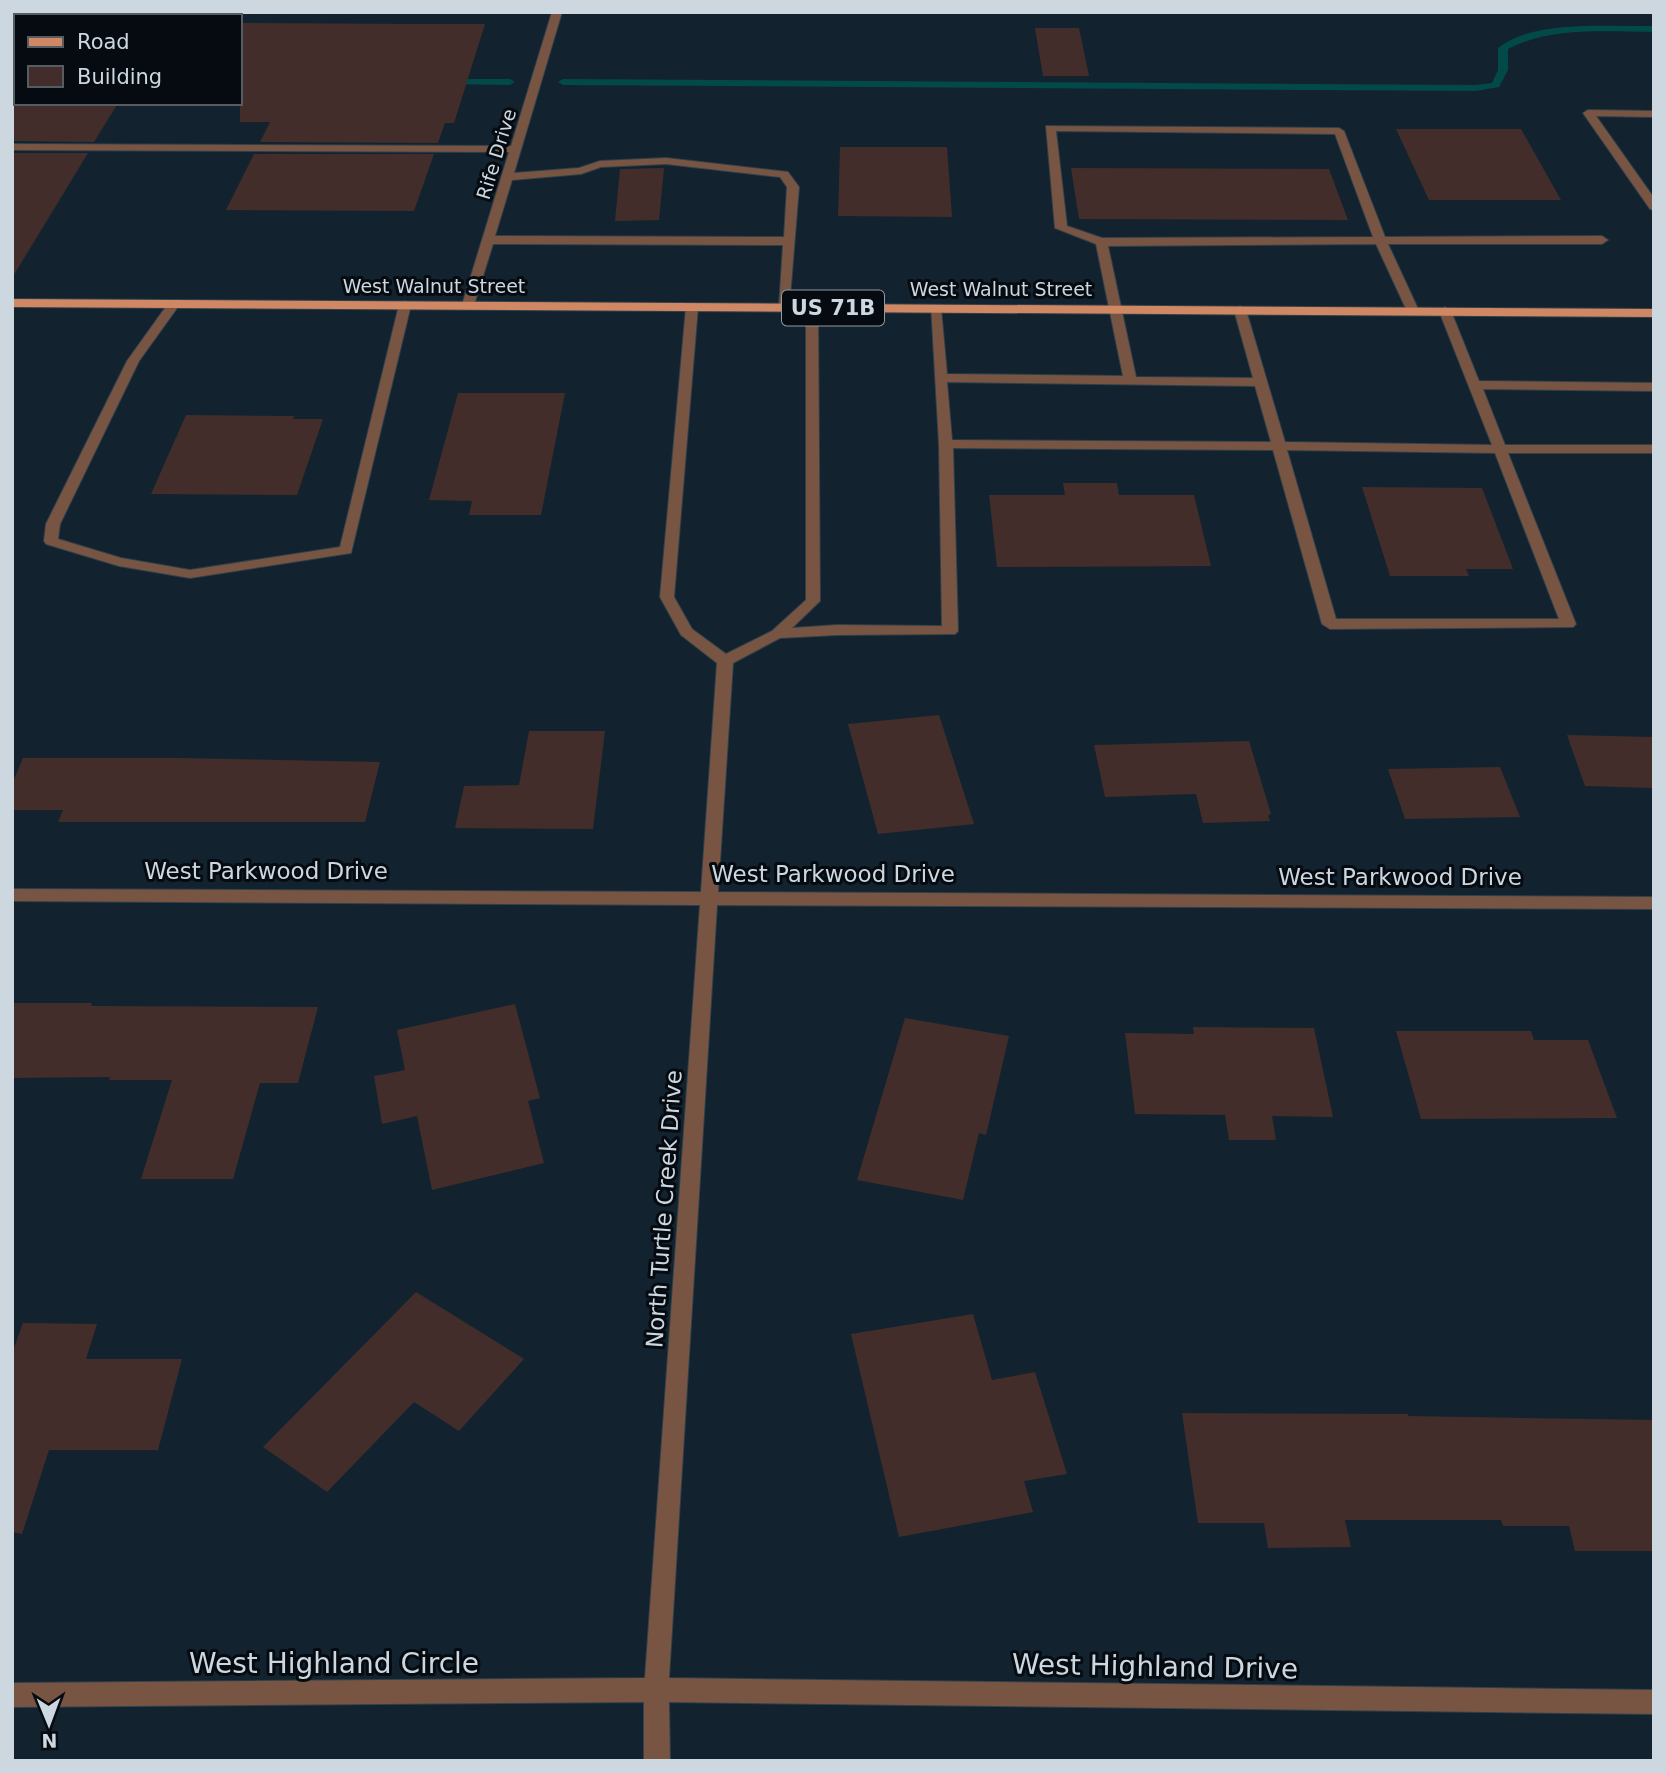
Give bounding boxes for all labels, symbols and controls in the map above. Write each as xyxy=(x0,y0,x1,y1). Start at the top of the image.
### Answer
legend xyxy=(14,14,242,105)
text: Road xyxy=(77,30,130,54)
text: Building xyxy=(77,65,162,89)
street label: Rife Drive xyxy=(472,106,520,202)
street label: West Walnut Street xyxy=(343,275,525,297)
street label: West Walnut Street xyxy=(910,278,1092,300)
road number: US 71B xyxy=(782,290,884,326)
street label: West Parkwood Drive xyxy=(144,858,388,884)
street label: West Parkwood Drive xyxy=(711,861,955,887)
street label: West Parkwood Drive xyxy=(1278,864,1522,890)
street label: North Turtle Creek Drive xyxy=(641,1069,687,1349)
street label: West Highland Circle xyxy=(189,1647,479,1680)
street label: West Highland Drive xyxy=(1012,1648,1298,1685)
north arrow xyxy=(14,1689,84,1759)
text: N xyxy=(41,1730,57,1752)

